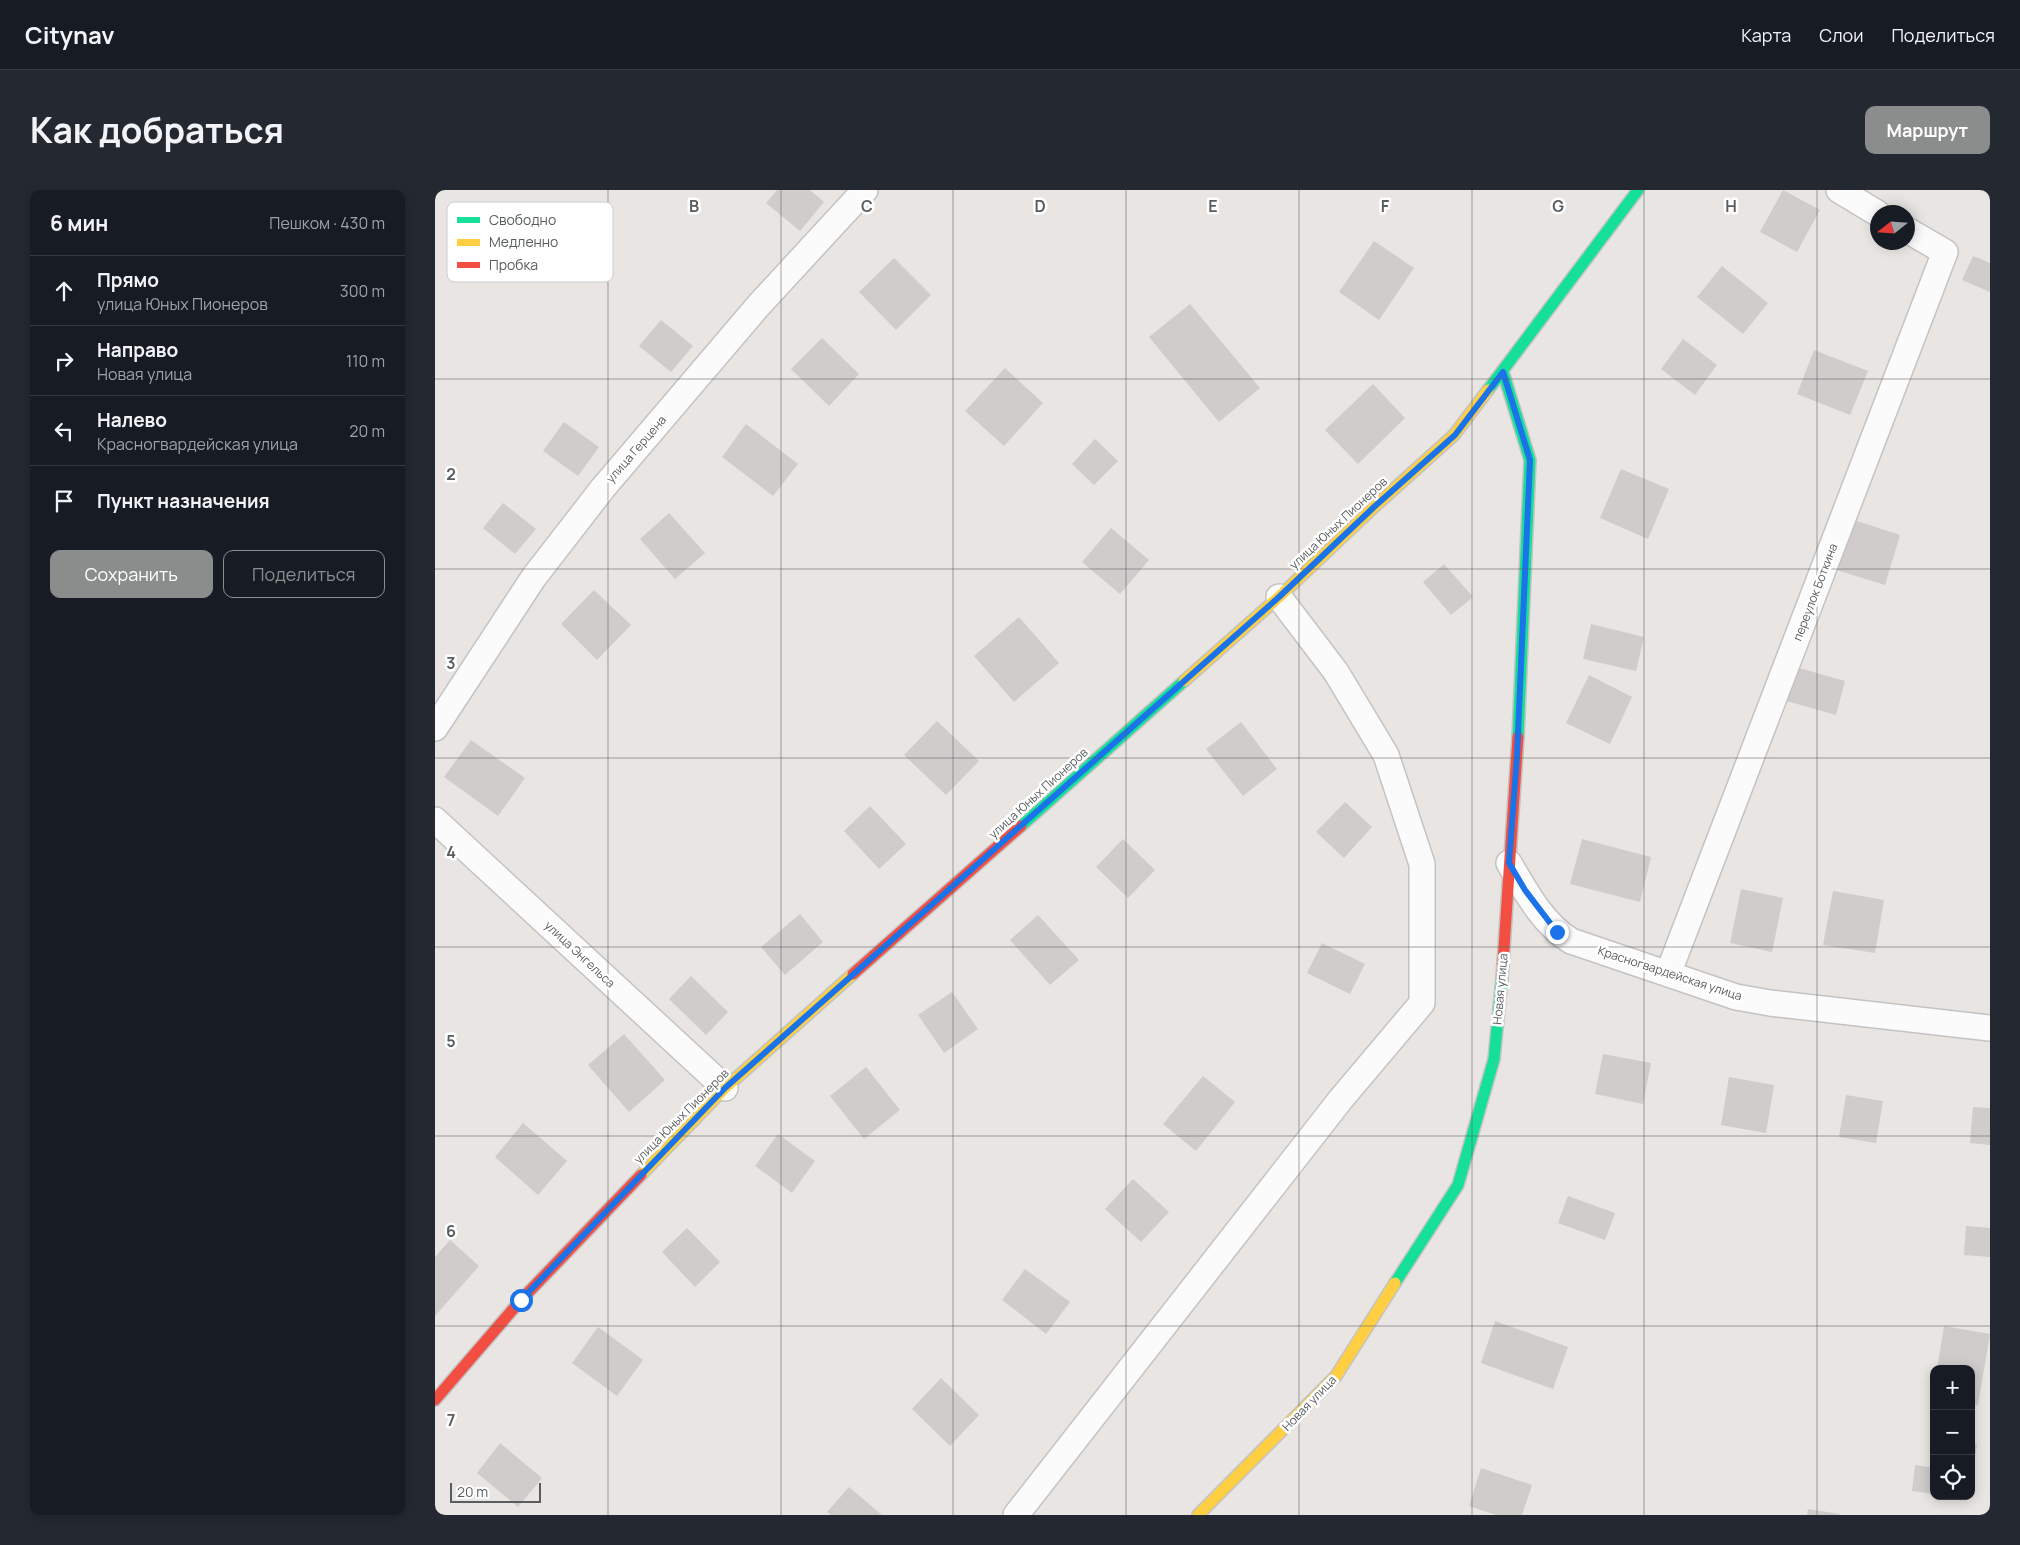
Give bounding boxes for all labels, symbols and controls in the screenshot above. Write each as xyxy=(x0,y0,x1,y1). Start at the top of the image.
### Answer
text: Citynav xyxy=(25,18,115,51)
text: Карта xyxy=(1741,23,1791,47)
text: Слои xyxy=(1819,23,1863,47)
text: Поделиться xyxy=(1891,23,1995,47)
text: Как добраться xyxy=(30,106,284,154)
button: Маршрут xyxy=(1865,106,1990,154)
text: B xyxy=(689,195,699,217)
text: C xyxy=(861,195,873,217)
text: D xyxy=(1034,195,1046,217)
text: E xyxy=(1208,195,1218,217)
text: F xyxy=(1381,195,1390,217)
text: G xyxy=(1552,195,1564,217)
text: H xyxy=(1725,195,1737,217)
legend xyxy=(447,202,613,282)
north arrow xyxy=(1870,205,1915,250)
text: 6 мин xyxy=(50,209,108,237)
text: Свободно xyxy=(489,210,556,229)
text: Пешком · 430 m xyxy=(269,212,385,234)
text: Медленно xyxy=(489,232,558,251)
text: Пробка xyxy=(489,255,538,274)
text: Прямо xyxy=(97,267,159,293)
icon: ahead xyxy=(50,277,78,305)
text: 300 m xyxy=(340,280,385,302)
text: улица Юных Пионеров xyxy=(97,293,268,315)
text: Направо xyxy=(97,337,178,363)
icon: right xyxy=(50,347,78,375)
text: 110 m xyxy=(346,350,385,372)
text: Новая улица xyxy=(97,363,192,385)
text: Налево xyxy=(97,407,167,433)
street label: улица Герцена xyxy=(602,412,670,486)
icon: left xyxy=(50,417,78,445)
text: 20 m xyxy=(349,420,385,442)
text: Красногвардейская улица xyxy=(97,433,298,455)
text: 2 xyxy=(446,463,456,485)
street label: улица Юных Пионеров xyxy=(1285,473,1391,573)
icon: arrive xyxy=(50,487,78,515)
text: Пункт назначения xyxy=(97,488,270,514)
street label: переулок Боткина xyxy=(1789,541,1841,643)
button: Сохранить xyxy=(50,550,213,598)
button: Поделиться xyxy=(223,550,385,598)
text: 3 xyxy=(446,652,456,674)
street label: улица Юных Пионеров xyxy=(985,743,1092,842)
text: 4 xyxy=(446,841,456,863)
street label: улица Энгельса xyxy=(541,917,619,991)
route end xyxy=(1546,921,1569,944)
street label: Красногвардейская улица xyxy=(1596,942,1744,1004)
street label: Новая улица xyxy=(1488,953,1512,1025)
text: 5 xyxy=(446,1030,456,1052)
street label: улица Юных Пионеров xyxy=(630,1064,733,1167)
text: 6 xyxy=(446,1220,456,1242)
route start xyxy=(510,1289,533,1312)
map controls xyxy=(1930,1365,1975,1500)
button: + xyxy=(1930,1365,1975,1410)
street label: Новая улица xyxy=(1278,1371,1340,1435)
text: 7 xyxy=(447,1409,455,1431)
button: − xyxy=(1930,1410,1975,1455)
button: locate xyxy=(1930,1455,1975,1500)
scale bar xyxy=(450,1480,541,1503)
text: 20 m xyxy=(457,1482,488,1501)

